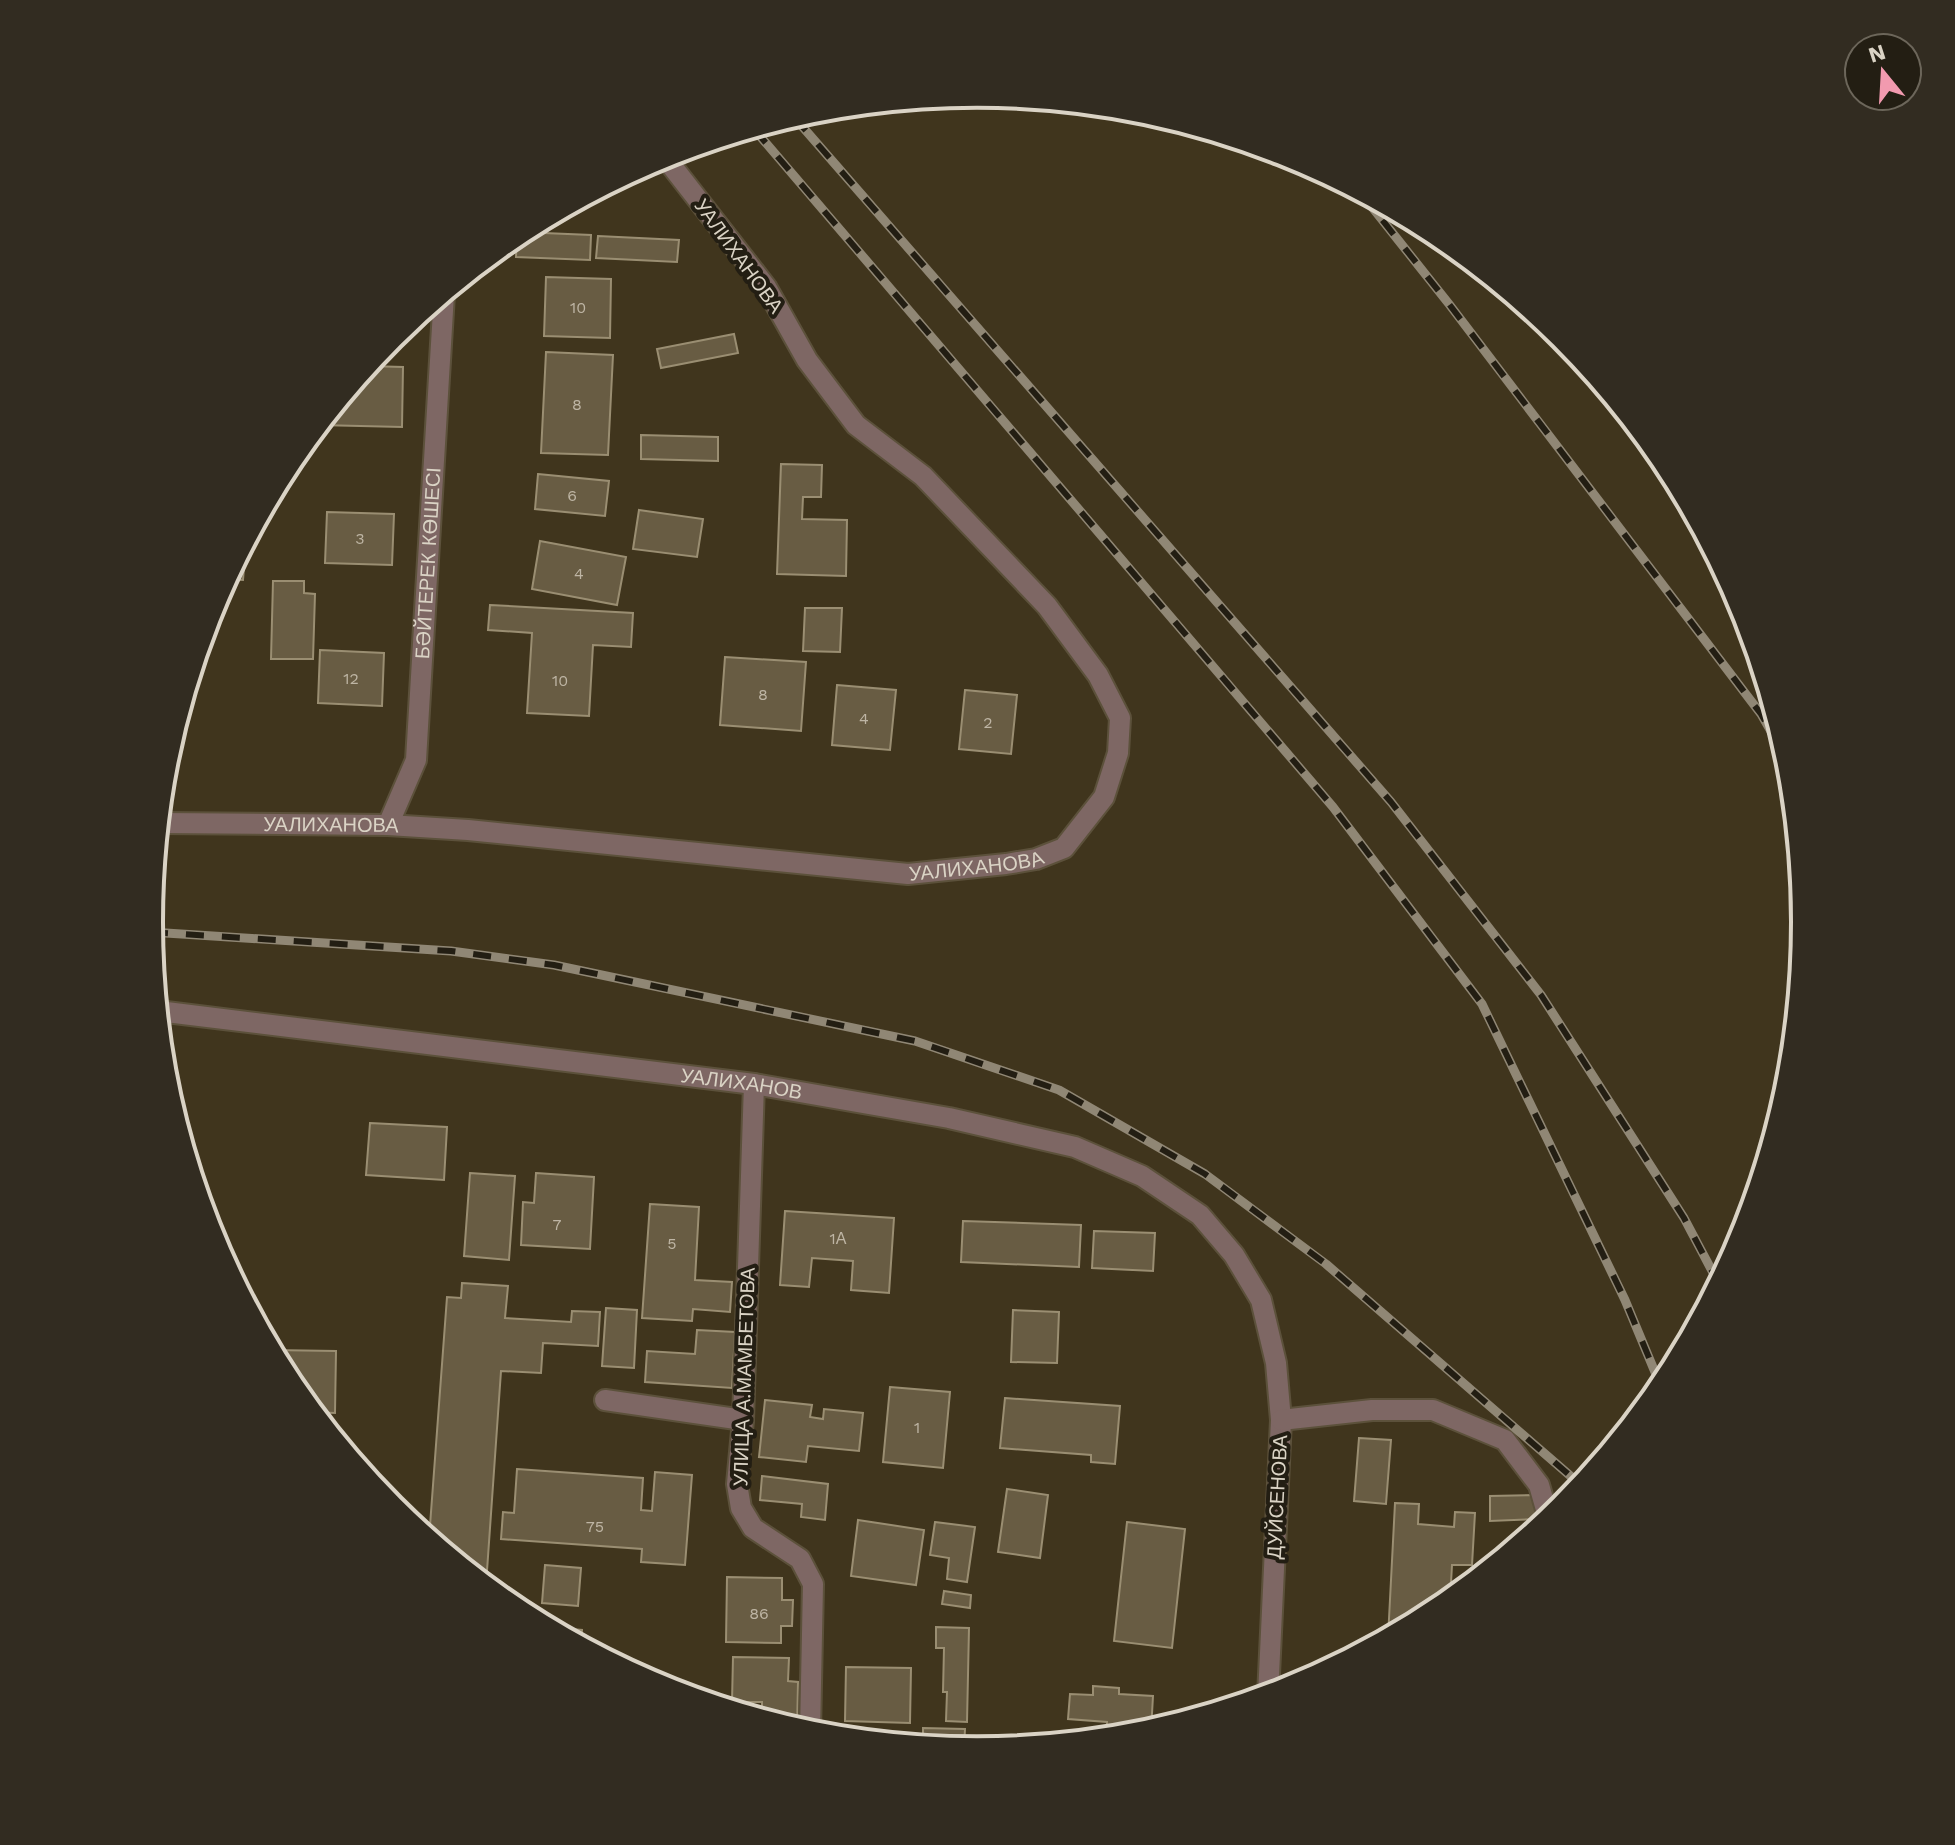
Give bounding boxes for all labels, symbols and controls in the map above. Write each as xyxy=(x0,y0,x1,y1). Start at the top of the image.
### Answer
north arrow xyxy=(1843,32,1923,112)
text: N xyxy=(1865,39,1889,68)
street label: УАЛИХАНОВА xyxy=(690,194,789,318)
house number: 10 xyxy=(570,298,586,317)
house number: 8 xyxy=(572,395,582,414)
street label: БӘЙТЕРЕК КӨШЕСІ xyxy=(410,466,446,660)
house number: 6 xyxy=(567,486,577,505)
house number: 3 xyxy=(355,529,365,548)
house number: 4 xyxy=(574,564,584,583)
house number: 12 xyxy=(343,669,359,688)
house number: 10 xyxy=(552,671,568,690)
house number: 8 xyxy=(758,685,768,704)
house number: 4 xyxy=(859,709,869,728)
house number: 2 xyxy=(983,713,993,732)
street label: УАЛИХАНОВА xyxy=(263,812,400,838)
street label: УАЛИХАНОВА xyxy=(908,845,1048,886)
street label: УАЛИХАНОВ xyxy=(679,1063,804,1104)
house number: 7 xyxy=(553,1215,562,1234)
house number: 1А xyxy=(830,1229,847,1248)
house number: 5 xyxy=(667,1234,677,1253)
street label: УЛИЦА А.МАМБЕТОВА xyxy=(728,1266,760,1487)
house number: 1 xyxy=(914,1418,920,1437)
street label: ДУЙСЕНОВА xyxy=(1262,1433,1292,1560)
house number: 75 xyxy=(586,1517,604,1536)
house number: 86 xyxy=(749,1604,769,1623)

